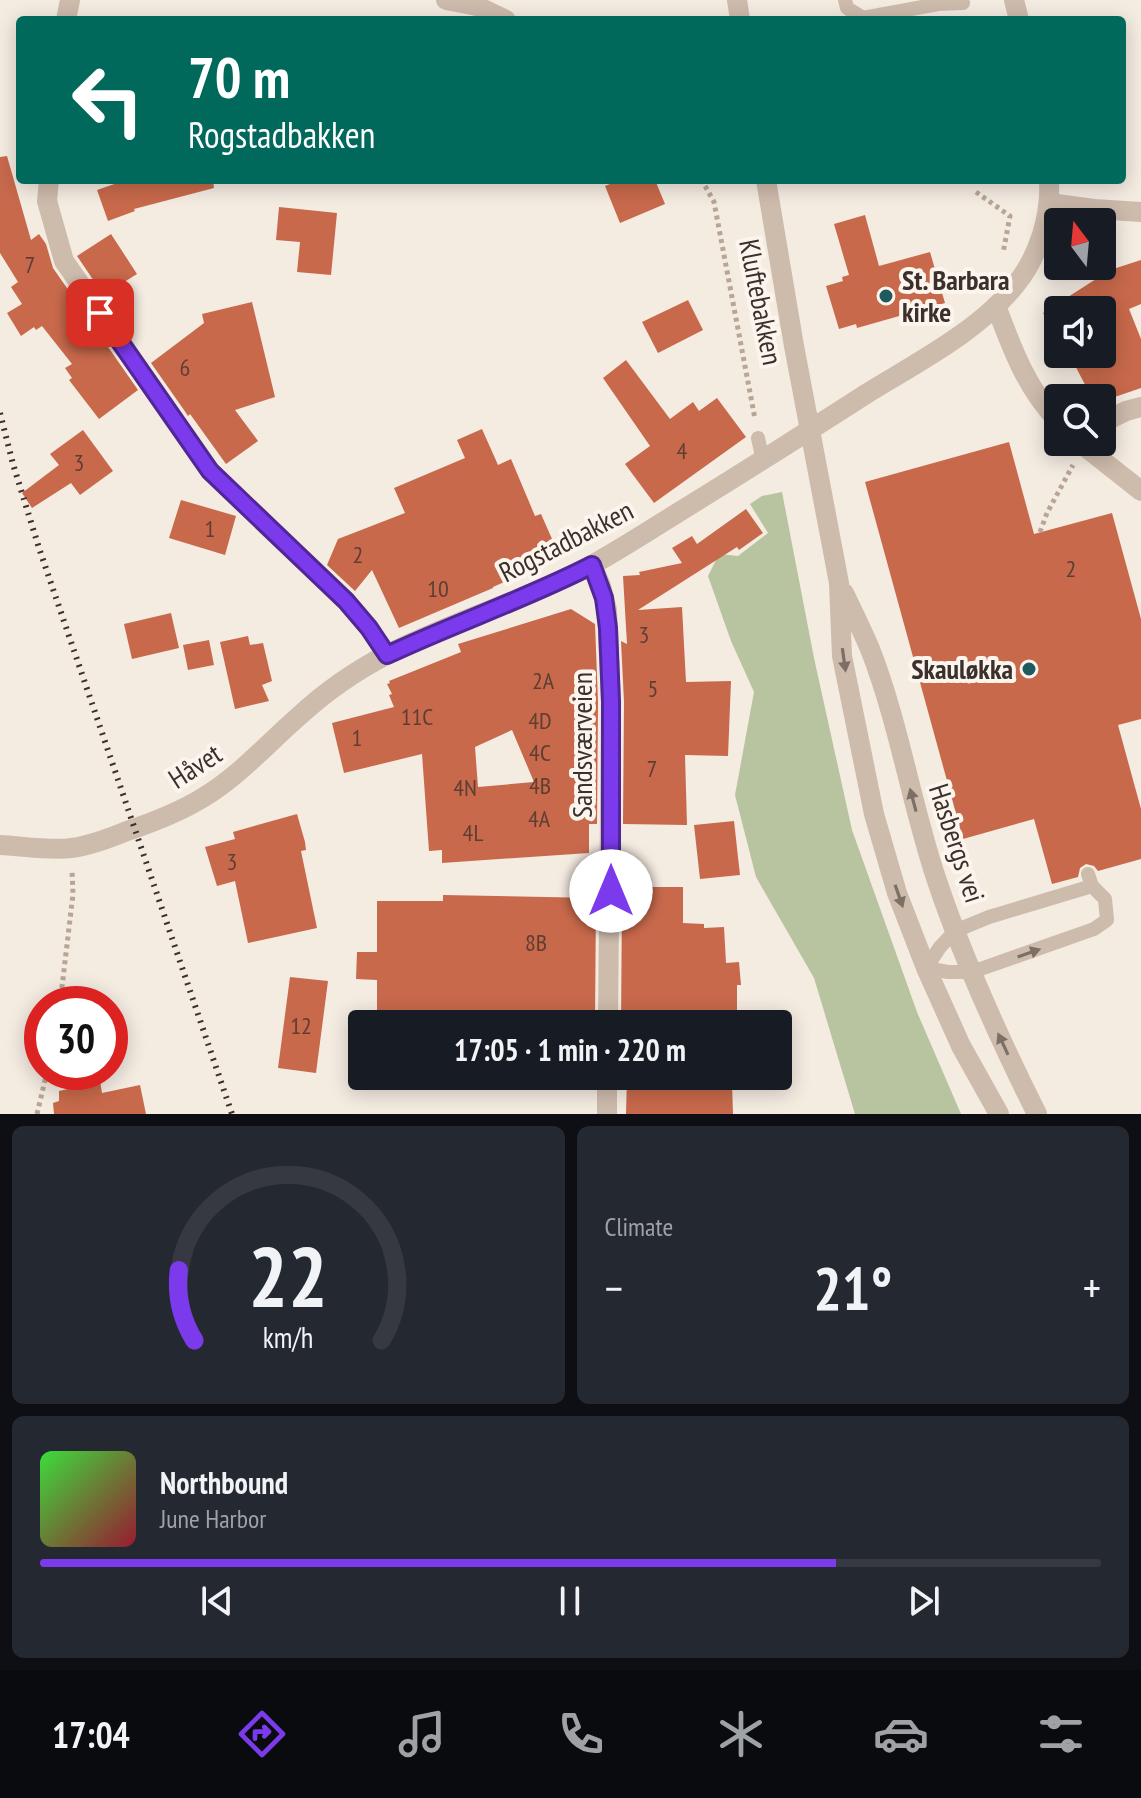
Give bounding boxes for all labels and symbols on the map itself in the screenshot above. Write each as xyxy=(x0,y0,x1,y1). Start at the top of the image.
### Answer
north arrow xyxy=(1044,208,1116,280)
street label: Kluftebakken xyxy=(731,236,792,368)
house number: 7 xyxy=(25,249,35,280)
place label: St. Barbara kirke xyxy=(902,261,1010,330)
pin xyxy=(66,279,134,347)
marker: St. Barbara kirke xyxy=(877,287,895,305)
house number: 6 xyxy=(180,352,190,383)
house number: 4 xyxy=(677,435,688,466)
house number: 3 xyxy=(74,447,84,478)
street label: Rogstadbakken xyxy=(492,491,639,590)
house number: 1 xyxy=(205,513,215,544)
house number: 2 xyxy=(353,539,363,570)
house number: 2 xyxy=(1066,553,1076,584)
house number: 10 xyxy=(427,573,449,604)
house number: 3 xyxy=(639,619,649,650)
one-way arrow xyxy=(838,648,851,673)
place label: Skauløkka xyxy=(911,650,1013,687)
marker: Skauløkka xyxy=(1020,660,1038,678)
house number: 2A xyxy=(532,665,555,696)
street label: Sandsværveien xyxy=(563,672,600,818)
house number: 5 xyxy=(648,673,658,704)
house number: 11C xyxy=(401,701,433,732)
house number: 4D xyxy=(528,705,552,736)
house number: 1 xyxy=(352,722,362,753)
street label: Håvet xyxy=(161,735,229,796)
house number: 4C xyxy=(529,737,551,768)
house number: 7 xyxy=(647,753,657,784)
house number: 4B xyxy=(529,770,551,801)
house number: 4N xyxy=(453,772,477,803)
street label: Hasbergs vei xyxy=(921,779,994,907)
one-way arrow xyxy=(906,788,918,813)
house number: 4A xyxy=(528,803,551,834)
house number: 4L xyxy=(463,817,483,848)
house number: 3 xyxy=(227,846,237,877)
position arrow xyxy=(569,849,653,933)
one-way arrow xyxy=(893,884,905,908)
house number: 8B xyxy=(525,927,547,958)
one-way arrow xyxy=(1017,946,1041,958)
speed limit sign: 30 xyxy=(24,986,128,1090)
house number: 12 xyxy=(290,1010,312,1041)
one-way arrow xyxy=(997,1032,1010,1055)

